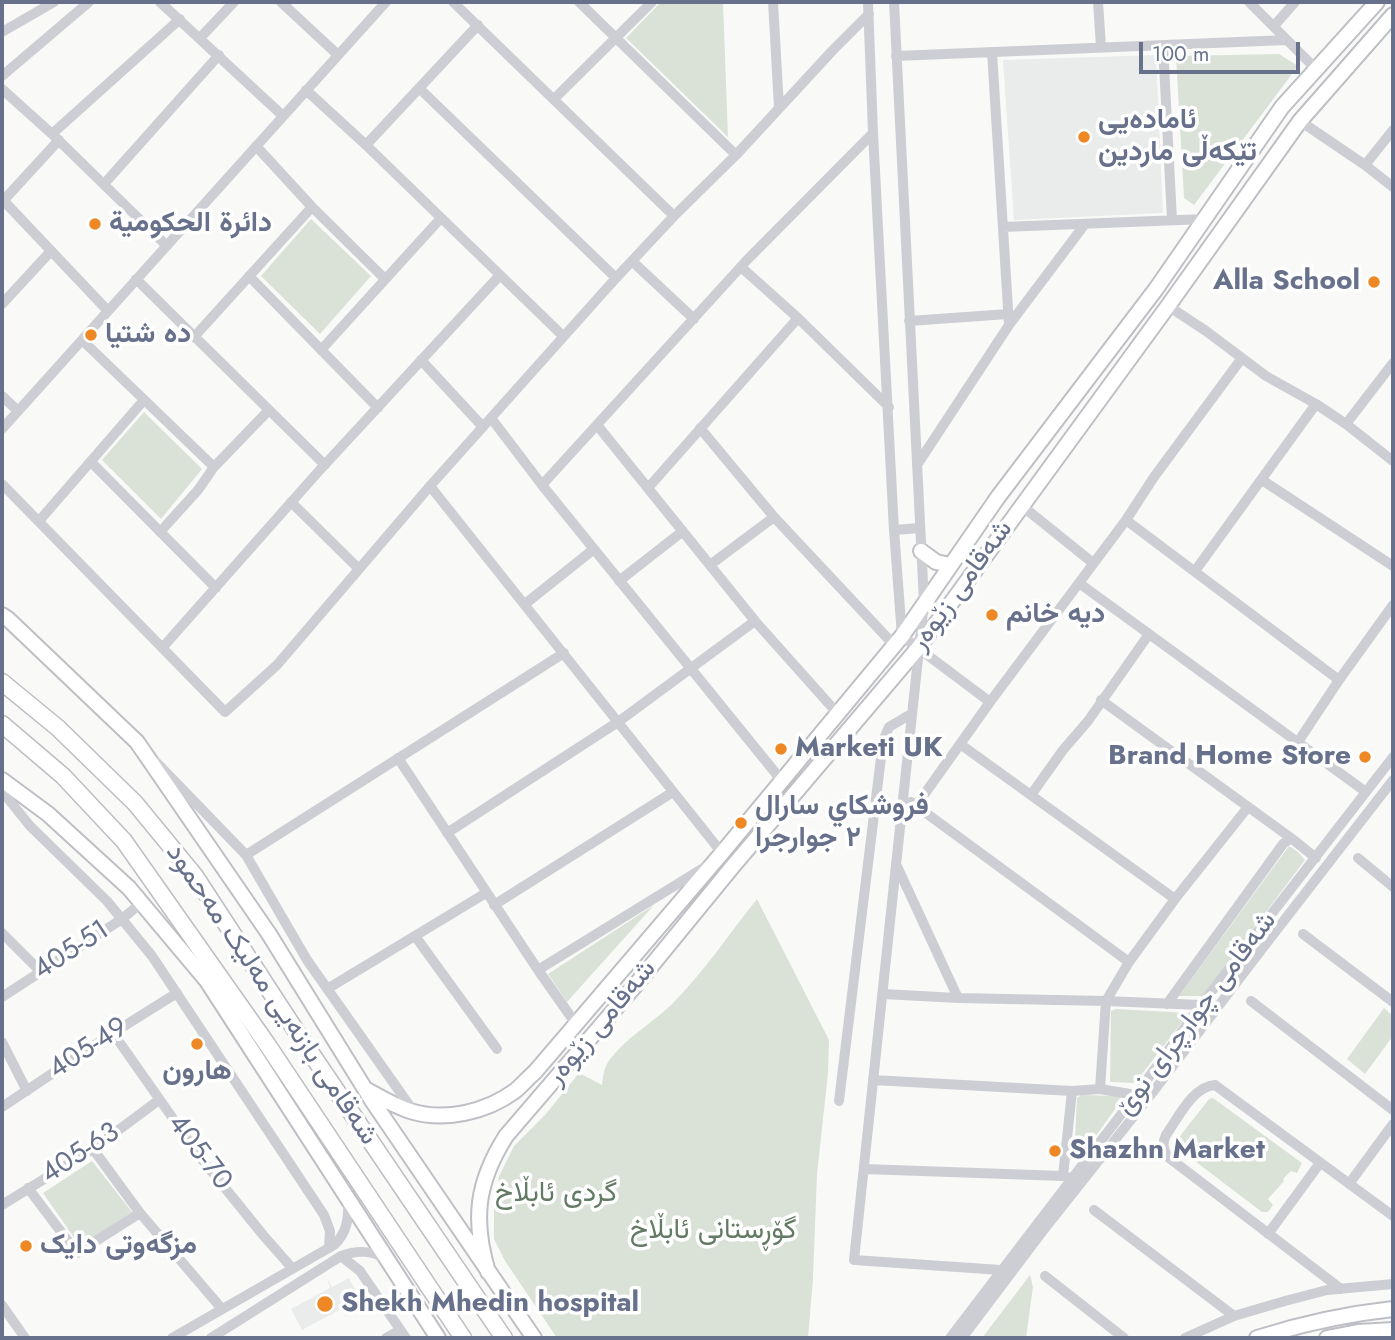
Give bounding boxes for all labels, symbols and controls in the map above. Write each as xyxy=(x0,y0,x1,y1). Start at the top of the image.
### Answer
scale bar xyxy=(1143,28,1304,72)
text: 100 m xyxy=(1152,39,1209,69)
place label: ئامادەیی تێکەڵی ماردین xyxy=(1098,104,1257,170)
marker: ئامادەیی تێکەڵی ماردین xyxy=(1076,129,1092,145)
place label: دائرة الحكومية xyxy=(109,207,272,241)
marker: دائرة الحكومية xyxy=(87,216,103,232)
place label: Alla School xyxy=(1213,265,1360,299)
marker: Alla School xyxy=(1366,274,1382,290)
place label: ده شتيا xyxy=(105,318,191,352)
marker: ده شتيا xyxy=(83,327,99,343)
street label: شەقامی زێوەر xyxy=(903,514,1021,658)
place label: دیە خانم xyxy=(1006,598,1105,632)
marker: دیە خانم xyxy=(984,607,1000,623)
place label: Marketi UK xyxy=(795,732,943,766)
place label: Brand Home Store xyxy=(1108,740,1351,774)
marker: Marketi UK xyxy=(773,741,789,757)
marker: Brand Home Store xyxy=(1357,749,1373,765)
place label: فروشكاي سارال ٢ جوارجرا xyxy=(755,790,929,856)
marker: فروشكاي سارال ٢ جوارجرا xyxy=(733,815,749,831)
street label: شەقامی بازنەیی مەلیک مەحمود xyxy=(157,838,385,1152)
street label: شەقامی چوارچرای نوێ xyxy=(1109,906,1285,1122)
street label: 405-51 xyxy=(28,914,116,988)
street label: شەقامی زێوەر xyxy=(540,953,664,1093)
street label: 405-49 xyxy=(43,1011,135,1087)
marker: هارون xyxy=(189,1036,205,1052)
place label: هارون xyxy=(162,1055,232,1089)
street label: 405-70 xyxy=(160,1108,238,1198)
street label: 405-63 xyxy=(36,1116,126,1192)
place label: Shazhn Market xyxy=(1069,1134,1265,1168)
marker: Shazhn Market xyxy=(1047,1143,1063,1159)
park label: گردی ئابڵاخ xyxy=(495,1177,617,1211)
park label: گۆڕستانی ئابڵاخ xyxy=(630,1214,796,1248)
place label: مزگەوتی دایک xyxy=(40,1229,197,1263)
marker: مزگەوتی دایک xyxy=(18,1238,34,1254)
place label: Shekh Mhedin hospital xyxy=(341,1287,639,1321)
marker: Shekh Mhedin hospital xyxy=(315,1294,335,1314)

